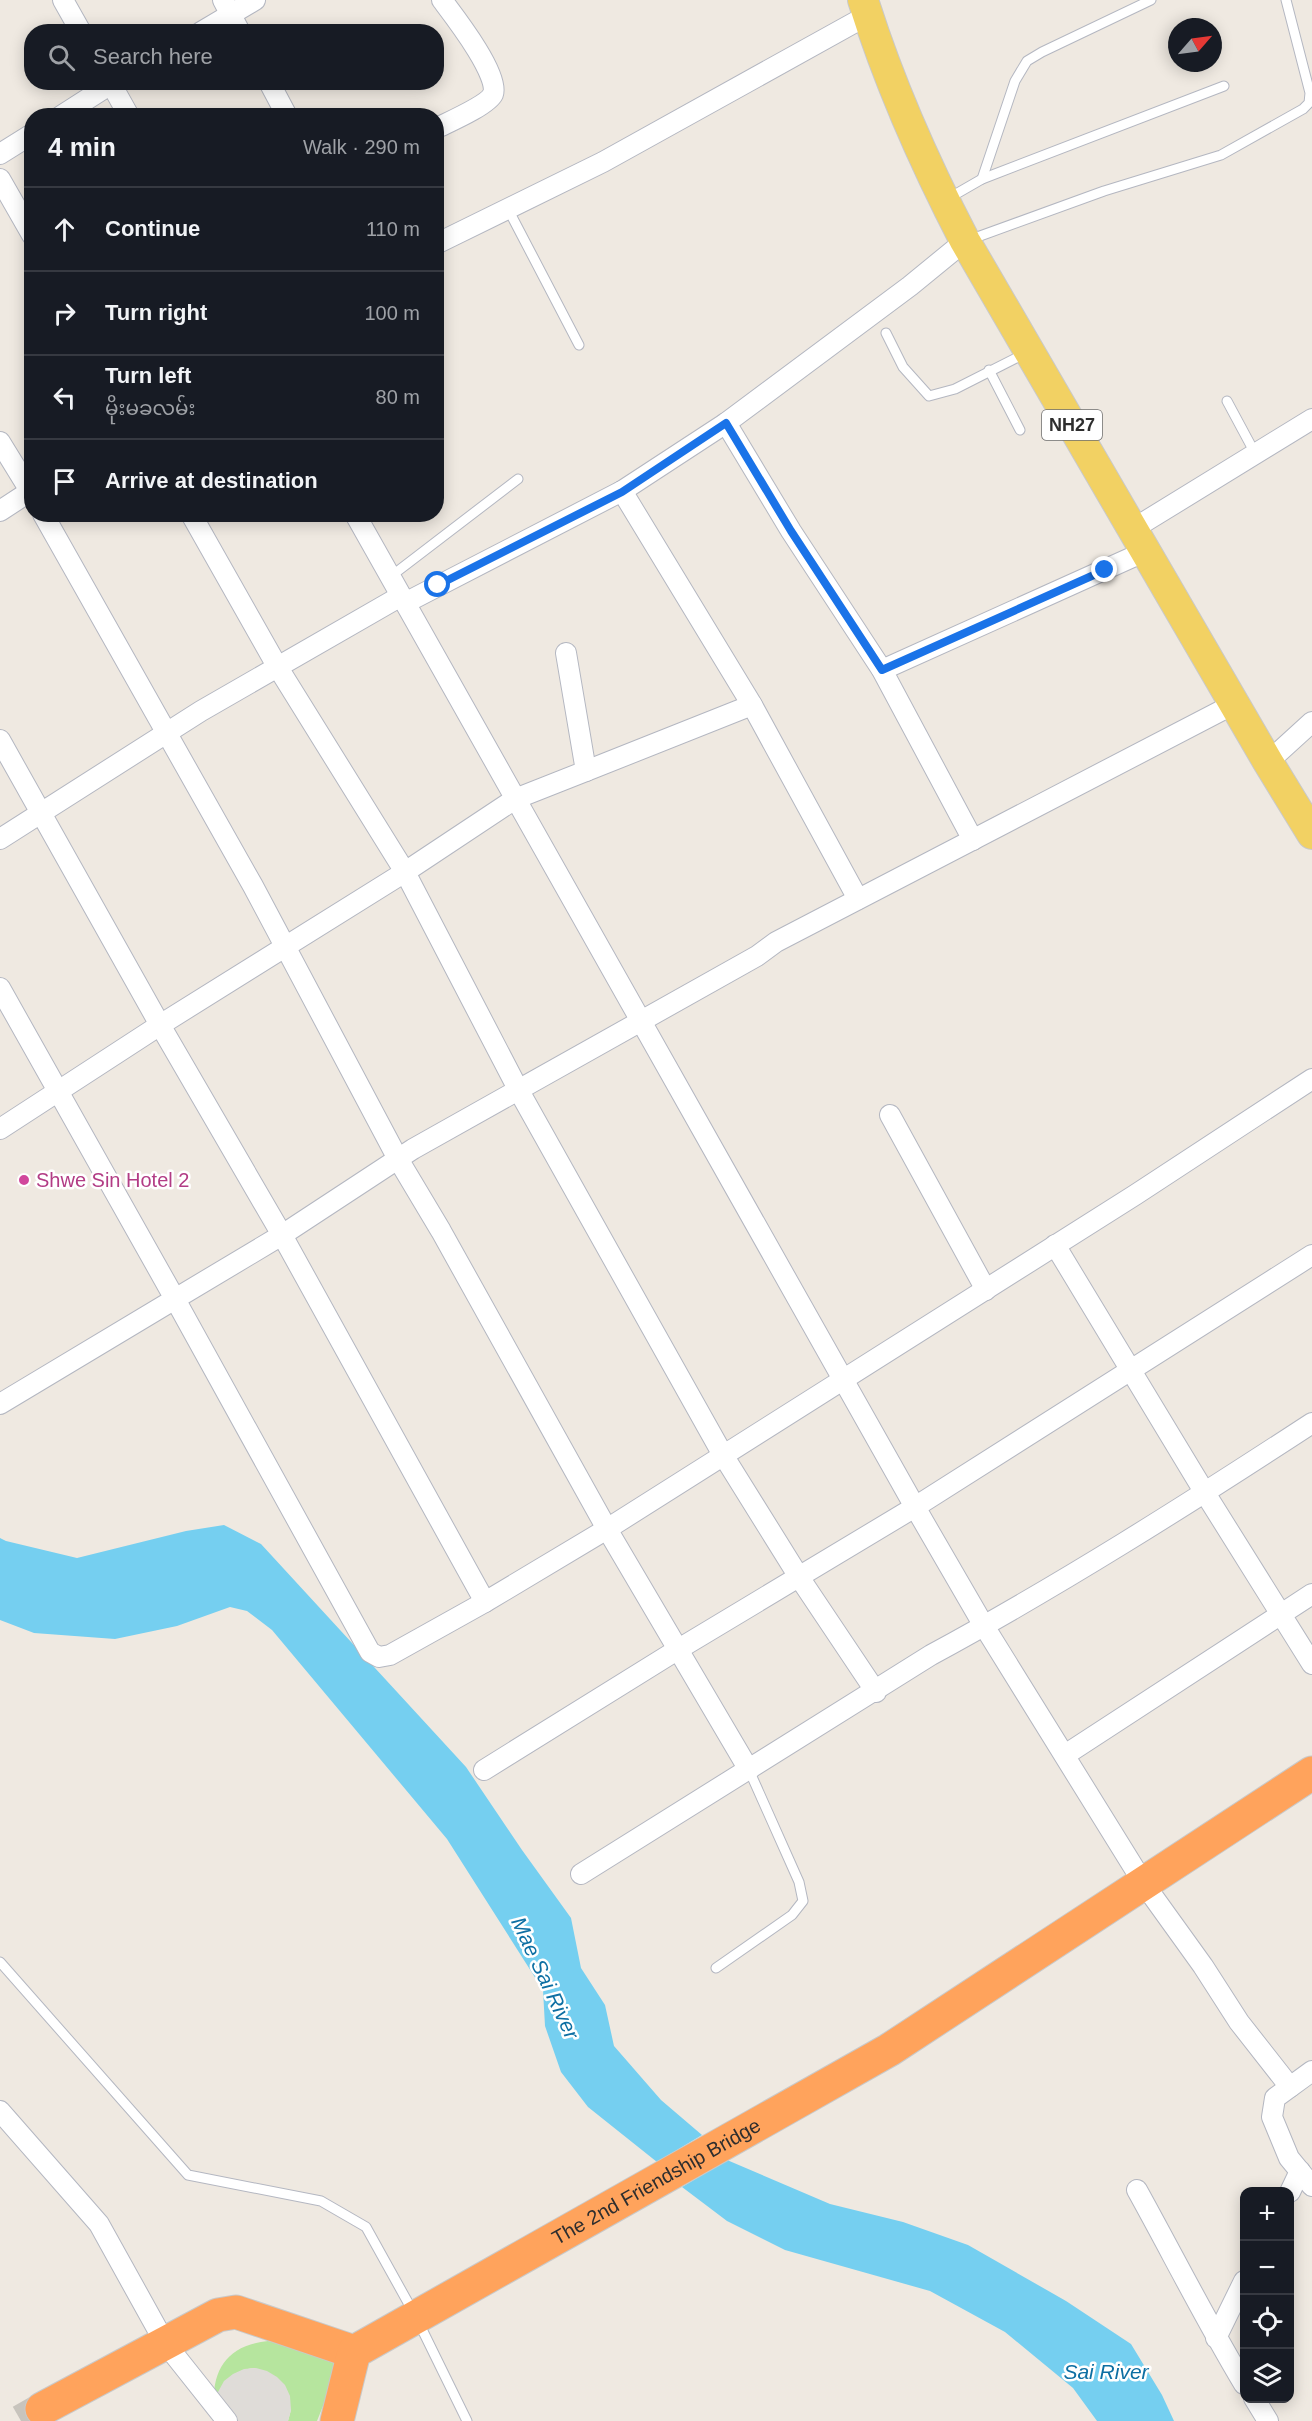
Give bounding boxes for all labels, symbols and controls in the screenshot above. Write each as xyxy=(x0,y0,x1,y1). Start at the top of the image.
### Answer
north arrow xyxy=(1168,18,1222,72)
search box xyxy=(24,24,444,90)
icon: search xyxy=(45,41,78,74)
text: Search here xyxy=(93,44,213,69)
text: 4 min xyxy=(48,132,116,162)
text: Walk · 290 m xyxy=(303,136,420,158)
icon: ahead xyxy=(48,213,81,246)
text: Continue xyxy=(105,216,200,241)
text: 110 m xyxy=(366,218,420,240)
icon: right xyxy=(48,297,81,330)
text: Turn right xyxy=(105,300,207,325)
text: 100 m xyxy=(364,302,420,324)
text: Turn left xyxy=(105,363,191,388)
icon: left xyxy=(48,381,81,414)
text: 80 m xyxy=(376,386,420,408)
text: မိုးမခလမ်း xyxy=(105,397,195,419)
road number: NH27 xyxy=(1042,410,1102,440)
icon: arrive xyxy=(48,465,81,498)
text: Arrive at destination xyxy=(105,468,318,493)
route end xyxy=(1091,556,1117,582)
route start xyxy=(424,571,450,597)
place label: Shwe Sin Hotel 2 xyxy=(36,1169,189,1191)
marker: Shwe Sin Hotel 2 xyxy=(17,1173,31,1187)
water label: Mae Sai River xyxy=(507,1913,584,2043)
street label: The 2nd Friendship Bridge xyxy=(548,2114,764,2249)
map controls xyxy=(1240,2187,1294,2403)
button: + xyxy=(1240,2187,1294,2241)
button: − xyxy=(1240,2241,1294,2295)
button: locate xyxy=(1240,2295,1294,2349)
button: layers xyxy=(1240,2349,1294,2403)
water label: Sai River xyxy=(1063,2360,1150,2383)

